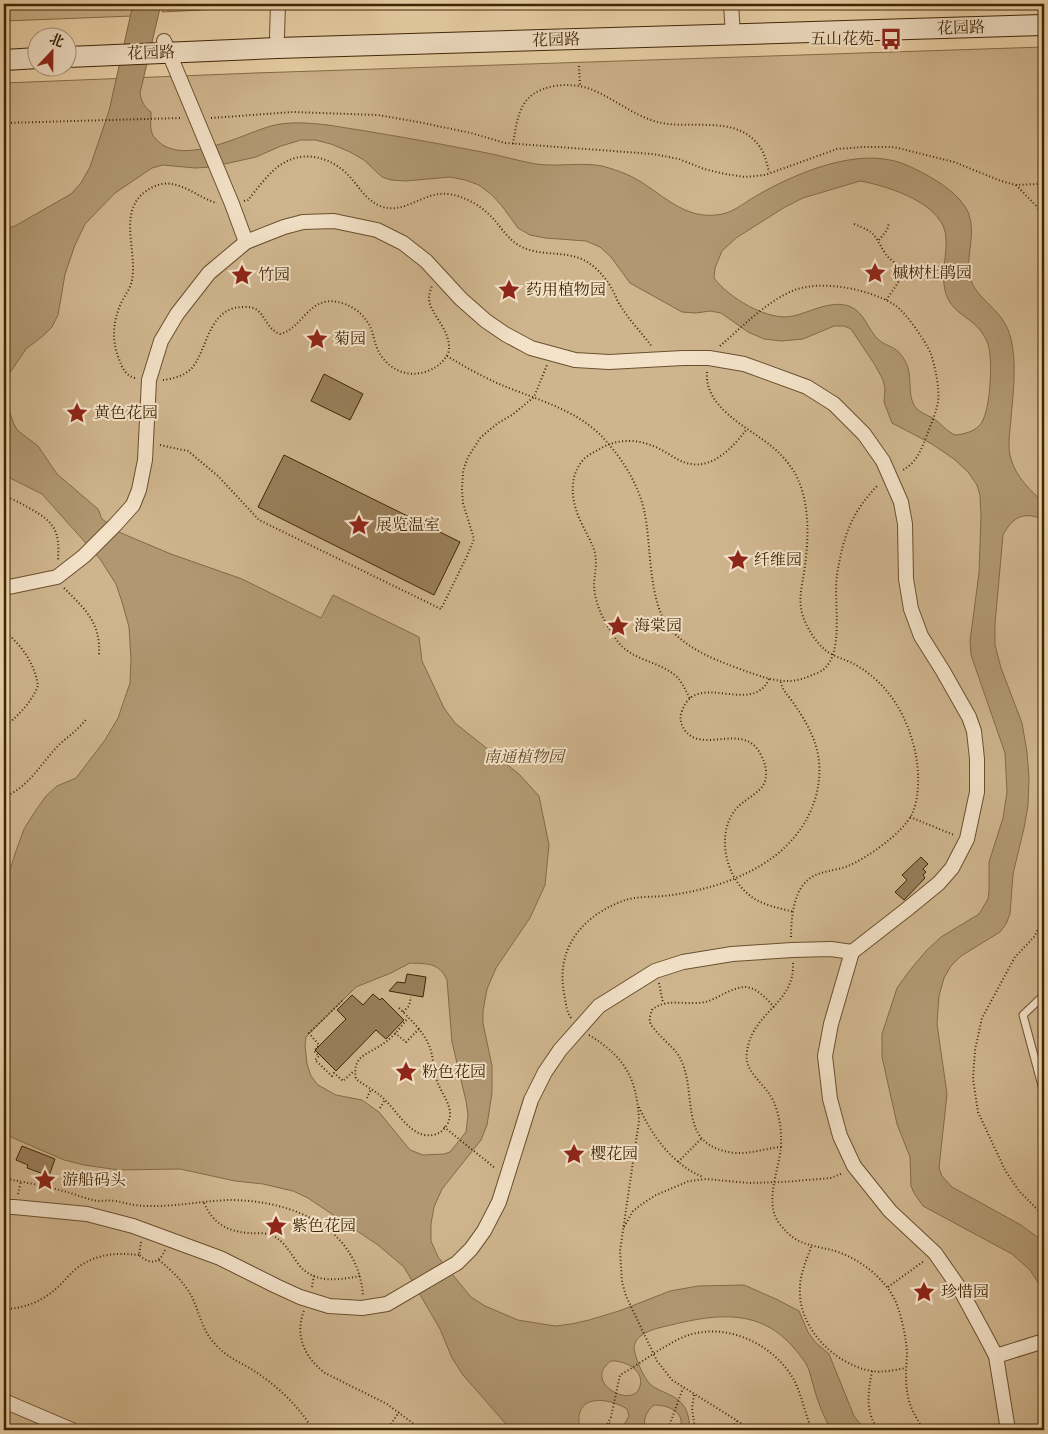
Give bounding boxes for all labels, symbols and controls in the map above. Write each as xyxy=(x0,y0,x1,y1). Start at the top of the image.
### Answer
street label: 花园路 xyxy=(937,17,985,39)
bus stop icon: 五山花苑 xyxy=(878,26,904,52)
north arrow xyxy=(28,28,78,78)
street label: 花园路 xyxy=(532,29,580,51)
place label: 五山花苑 xyxy=(810,29,874,49)
text: 北 xyxy=(47,30,66,51)
street label: 花园路 xyxy=(127,42,175,64)
place icon: 槭树杜鹃园 xyxy=(862,260,888,286)
place icon: 竹园 xyxy=(229,262,255,288)
place label: 槭树杜鹃园 xyxy=(892,263,972,283)
place label: 竹园 xyxy=(258,265,290,285)
place icon: 药用植物园 xyxy=(496,277,522,303)
place label: 药用植物园 xyxy=(526,280,606,300)
place icon: 菊园 xyxy=(304,326,330,352)
place label: 菊园 xyxy=(334,329,366,349)
place icon: 黄色花园 xyxy=(64,400,90,426)
place label: 黄色花园 xyxy=(94,403,158,423)
place icon: 展览温室 xyxy=(346,512,372,538)
place label: 展览温室 xyxy=(376,515,440,535)
place icon: 纤维园 xyxy=(725,547,751,573)
place label: 纤维园 xyxy=(754,550,802,570)
place icon: 海棠园 xyxy=(605,613,631,639)
place label: 海棠园 xyxy=(634,616,682,636)
park label: 南通植物园 xyxy=(484,747,567,767)
place icon: 粉色花园 xyxy=(393,1059,419,1085)
place label: 粉色花园 xyxy=(422,1062,486,1082)
place icon: 樱花园 xyxy=(561,1141,587,1167)
place label: 樱花园 xyxy=(590,1144,638,1164)
place icon: 游船码头 xyxy=(32,1167,58,1193)
place label: 游船码头 xyxy=(62,1170,126,1190)
place icon: 紫色花园 xyxy=(263,1213,289,1239)
place label: 紫色花园 xyxy=(292,1216,356,1236)
place icon: 珍惜园 xyxy=(911,1279,937,1305)
place label: 珍惜园 xyxy=(941,1282,989,1302)

